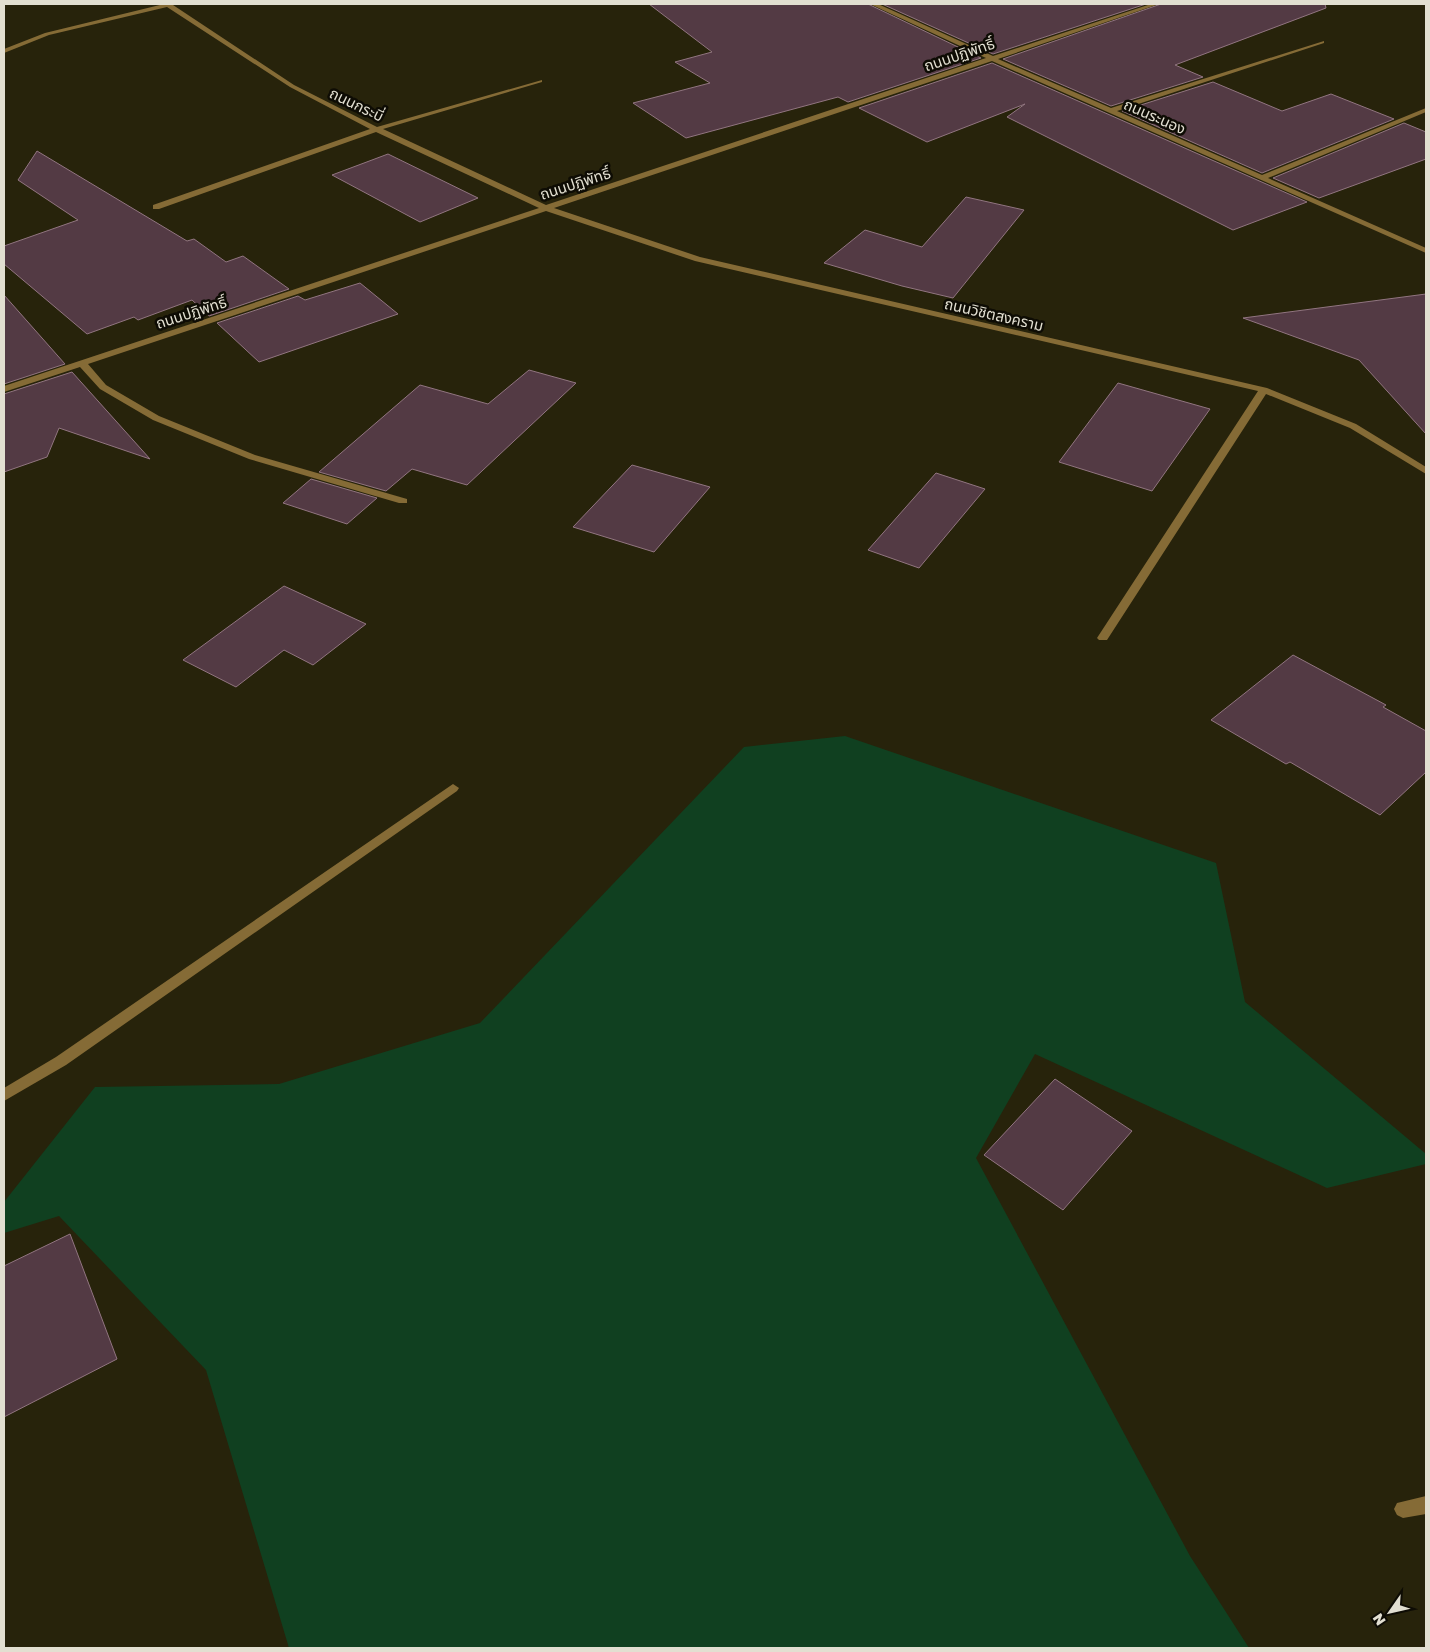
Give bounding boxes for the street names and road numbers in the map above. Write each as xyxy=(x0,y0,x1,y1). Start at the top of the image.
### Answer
street label: ถนนปฏิพัทธิ์ xyxy=(921,33,997,74)
street label: ถนนกระบี่ xyxy=(327,82,387,125)
street label: ถนนระนอง xyxy=(1121,94,1189,138)
street label: ถนนปฏิพัทธิ์ xyxy=(537,163,613,203)
street label: ถนนปฏิพัทธิ์ xyxy=(153,292,229,332)
street label: ถนนวิชิตสงคราม xyxy=(943,294,1045,334)

